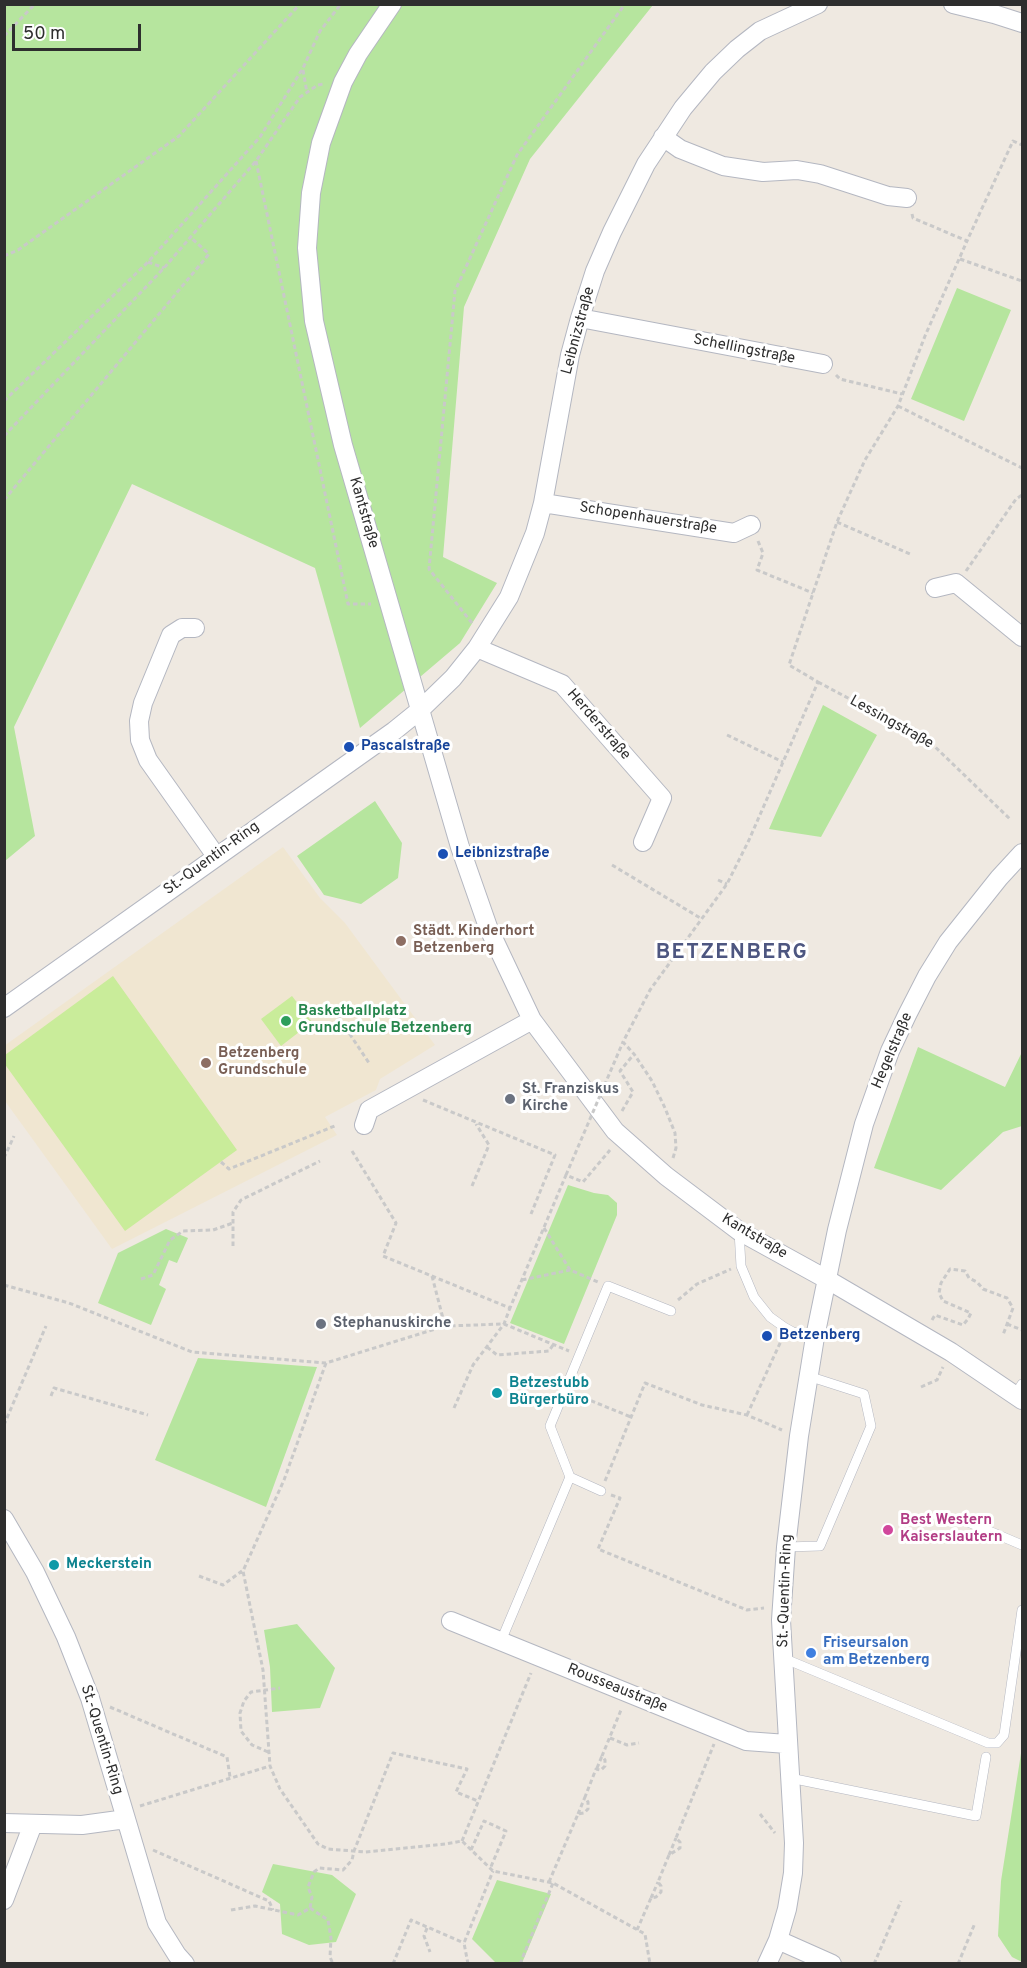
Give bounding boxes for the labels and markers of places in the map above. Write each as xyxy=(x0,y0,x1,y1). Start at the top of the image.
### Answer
place label: Pascalstraße xyxy=(361,738,450,756)
marker: Pascalstraße xyxy=(342,740,356,754)
place label: Leibnizstraße xyxy=(455,845,550,863)
marker: Leibnizstraße xyxy=(436,847,450,861)
place label: Städt. Kinderhort Betzenberg xyxy=(413,923,534,958)
marker: Städt. Kinderhort Betzenberg xyxy=(394,934,408,948)
place label: Basketballplatz Grundschule Betzenberg xyxy=(298,1003,472,1038)
marker: Basketballplatz Grundschule Betzenberg xyxy=(279,1014,293,1028)
place label: Betzenberg Grundschule xyxy=(218,1045,307,1080)
marker: Betzenberg Grundschule xyxy=(199,1056,213,1070)
place label: St. Franziskus Kirche xyxy=(522,1081,619,1116)
marker: St. Franziskus Kirche xyxy=(503,1092,517,1106)
place label: Stephanuskirche xyxy=(333,1315,451,1333)
marker: Stephanuskirche xyxy=(314,1317,328,1331)
place label: Betzenberg xyxy=(779,1327,860,1345)
marker: Betzenberg xyxy=(760,1329,774,1343)
place label: Betzestubb Bürgerbüro xyxy=(509,1375,589,1410)
marker: Betzestubb Bürgerbüro xyxy=(490,1386,504,1400)
place label: Best Western Kaiserslautern xyxy=(900,1512,1003,1547)
marker: Best Western Kaiserslautern xyxy=(881,1523,895,1537)
place label: Meckerstein xyxy=(66,1556,152,1574)
marker: Meckerstein xyxy=(47,1558,61,1572)
place label: Friseursalon am Betzenberg xyxy=(823,1635,930,1670)
marker: Friseursalon am Betzenberg xyxy=(804,1646,818,1660)

